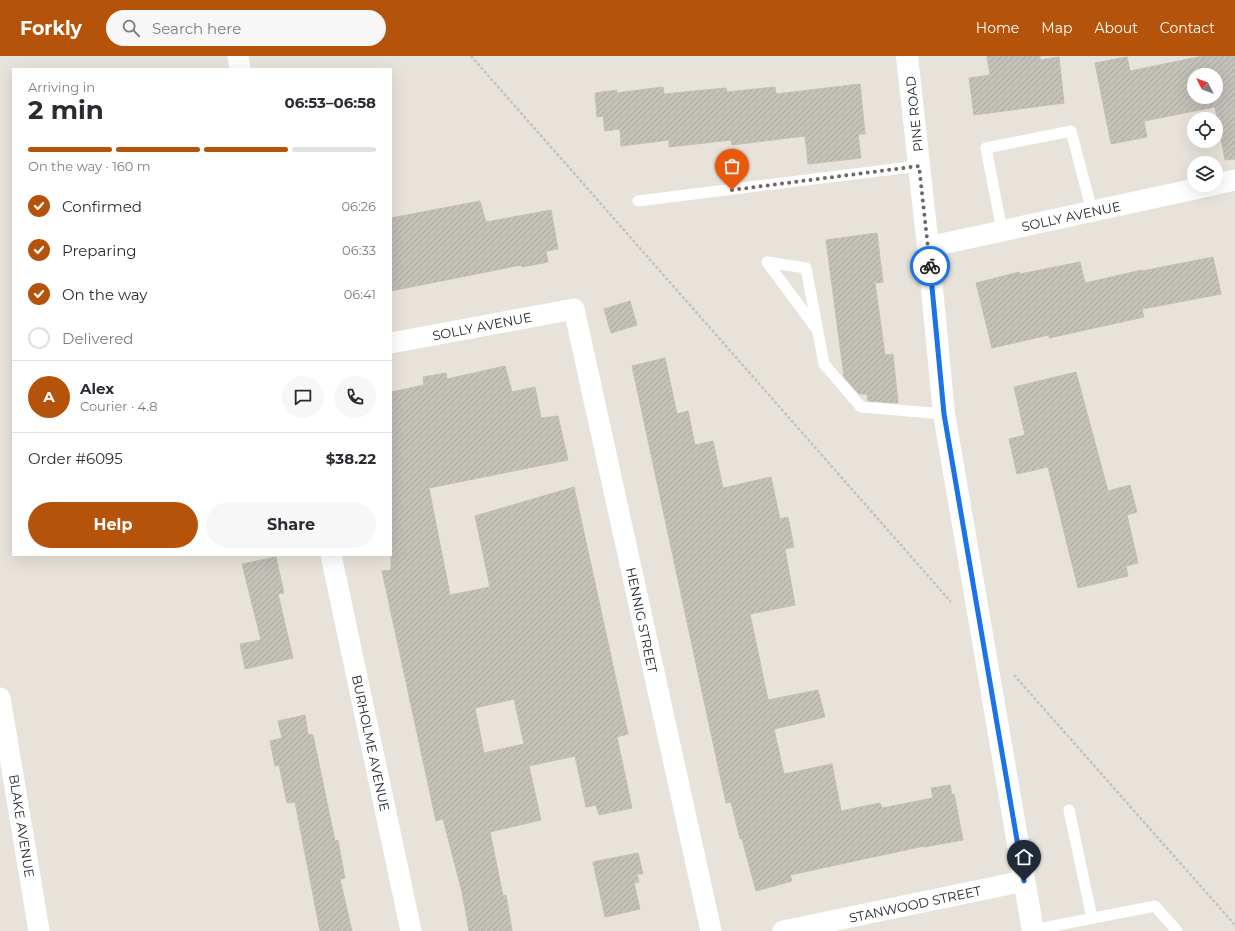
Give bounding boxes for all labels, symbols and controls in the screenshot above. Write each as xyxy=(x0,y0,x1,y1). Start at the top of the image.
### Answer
search box xyxy=(106,10,386,46)
text: Forkly xyxy=(20,17,82,40)
icon: search xyxy=(120,17,142,39)
text: Search here xyxy=(152,19,241,38)
text: Home xyxy=(976,19,1019,37)
text: Map xyxy=(1041,19,1072,37)
text: About xyxy=(1094,19,1138,37)
text: Contact xyxy=(1160,19,1215,37)
north arrow xyxy=(1187,68,1223,104)
map controls xyxy=(1187,68,1223,192)
street label: PINE ROAD xyxy=(902,75,926,153)
text: Arriving in xyxy=(28,79,95,95)
text: 06:53–06:58 xyxy=(285,93,376,112)
text: 2 min xyxy=(28,94,104,126)
button: locate xyxy=(1187,112,1223,148)
pin xyxy=(715,149,749,190)
icon: bag xyxy=(721,155,743,177)
button: layers xyxy=(1187,156,1223,192)
text: On the way · 160 m xyxy=(28,158,151,174)
icon: check xyxy=(28,195,50,217)
text: Confirmed xyxy=(62,197,142,216)
text: 06:26 xyxy=(341,198,376,214)
street label: SOLLY AVENUE xyxy=(1020,198,1122,234)
icon: check xyxy=(28,239,50,261)
text: Preparing xyxy=(62,241,137,260)
text: 06:33 xyxy=(342,242,376,258)
courier xyxy=(910,246,950,286)
icon: bike xyxy=(919,255,941,277)
icon: check xyxy=(28,283,50,305)
text: On the way xyxy=(62,285,147,304)
text: 06:41 xyxy=(344,286,376,302)
street label: SOLLY AVENUE xyxy=(431,309,533,343)
text: Delivered xyxy=(62,329,134,348)
button: chat xyxy=(282,376,324,418)
button: phone xyxy=(334,376,376,418)
text: Alex xyxy=(80,379,114,398)
text: A xyxy=(43,387,55,406)
text: Courier · 4.8 xyxy=(80,398,158,414)
text: Order #6095 xyxy=(28,449,123,468)
text: $38.22 xyxy=(326,449,376,468)
button: Help xyxy=(28,502,198,548)
button: Share xyxy=(206,502,376,548)
street label: HENNIG STREET xyxy=(623,566,661,675)
street label: BURHOLME AVENUE xyxy=(349,673,393,813)
street label: BLAKE AVENUE xyxy=(6,773,38,879)
pin xyxy=(1007,840,1041,881)
icon: home xyxy=(1013,846,1035,868)
street label: STANWOOD STREET xyxy=(848,882,983,926)

